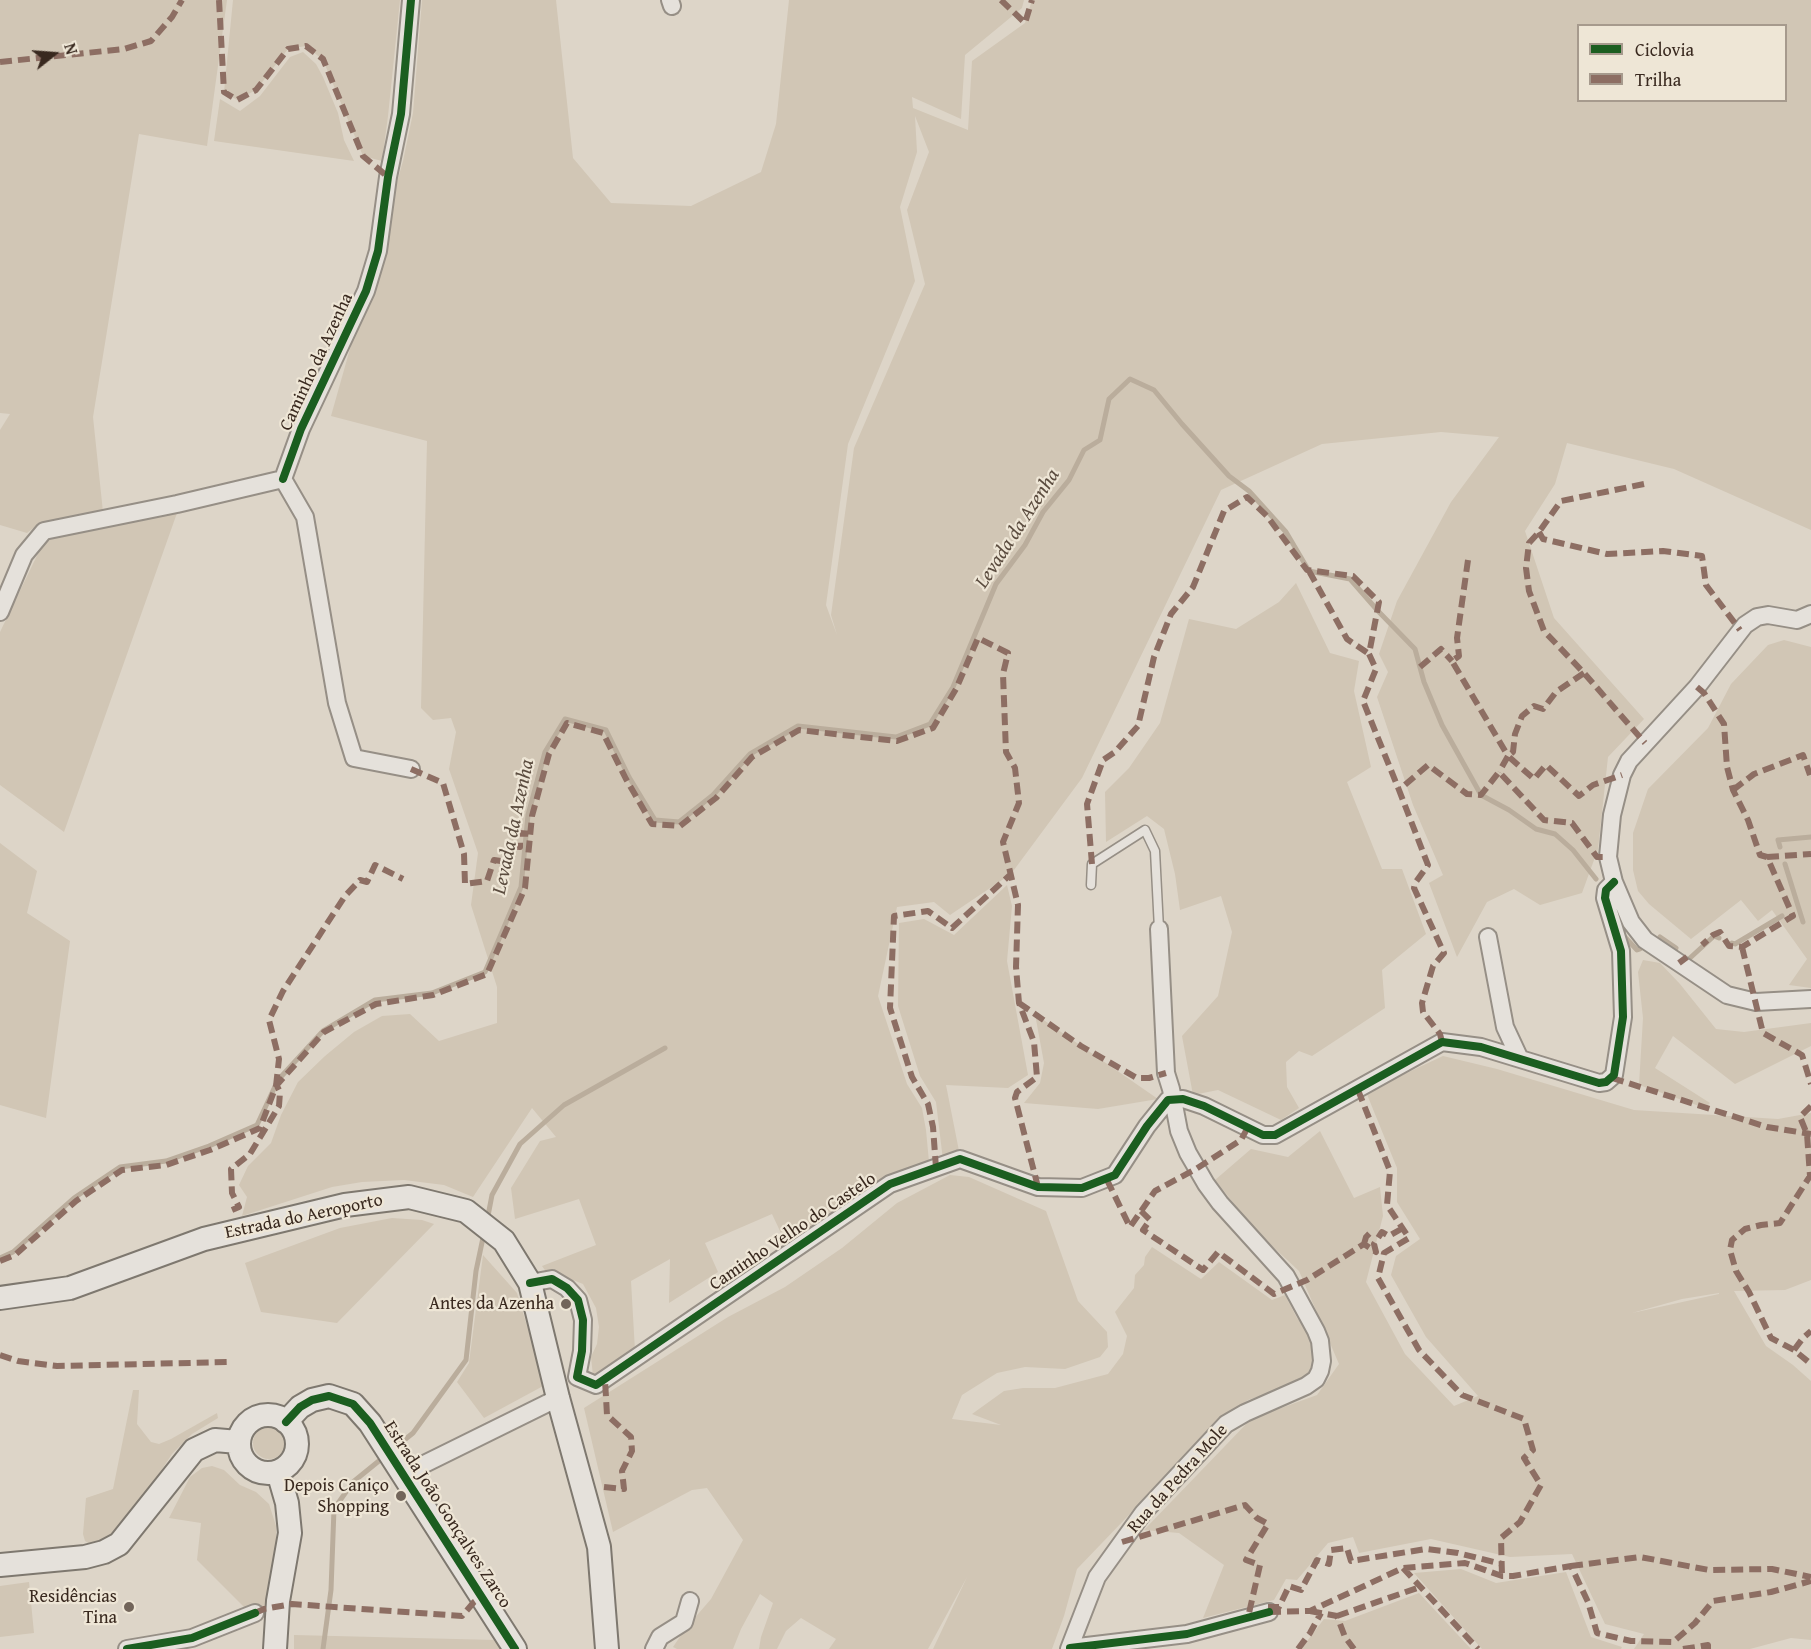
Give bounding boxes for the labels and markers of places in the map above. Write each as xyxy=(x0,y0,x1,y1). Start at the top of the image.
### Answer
place label: Antes da Azenha xyxy=(429,1293,554,1315)
marker: Antes da Azenha xyxy=(559,1297,573,1311)
place label: Depois Caniço Shopping xyxy=(284,1475,389,1518)
marker: Depois Caniço Shopping xyxy=(394,1489,408,1503)
place label: Residências Tina xyxy=(29,1586,117,1628)
marker: Residências Tina xyxy=(122,1600,136,1614)

